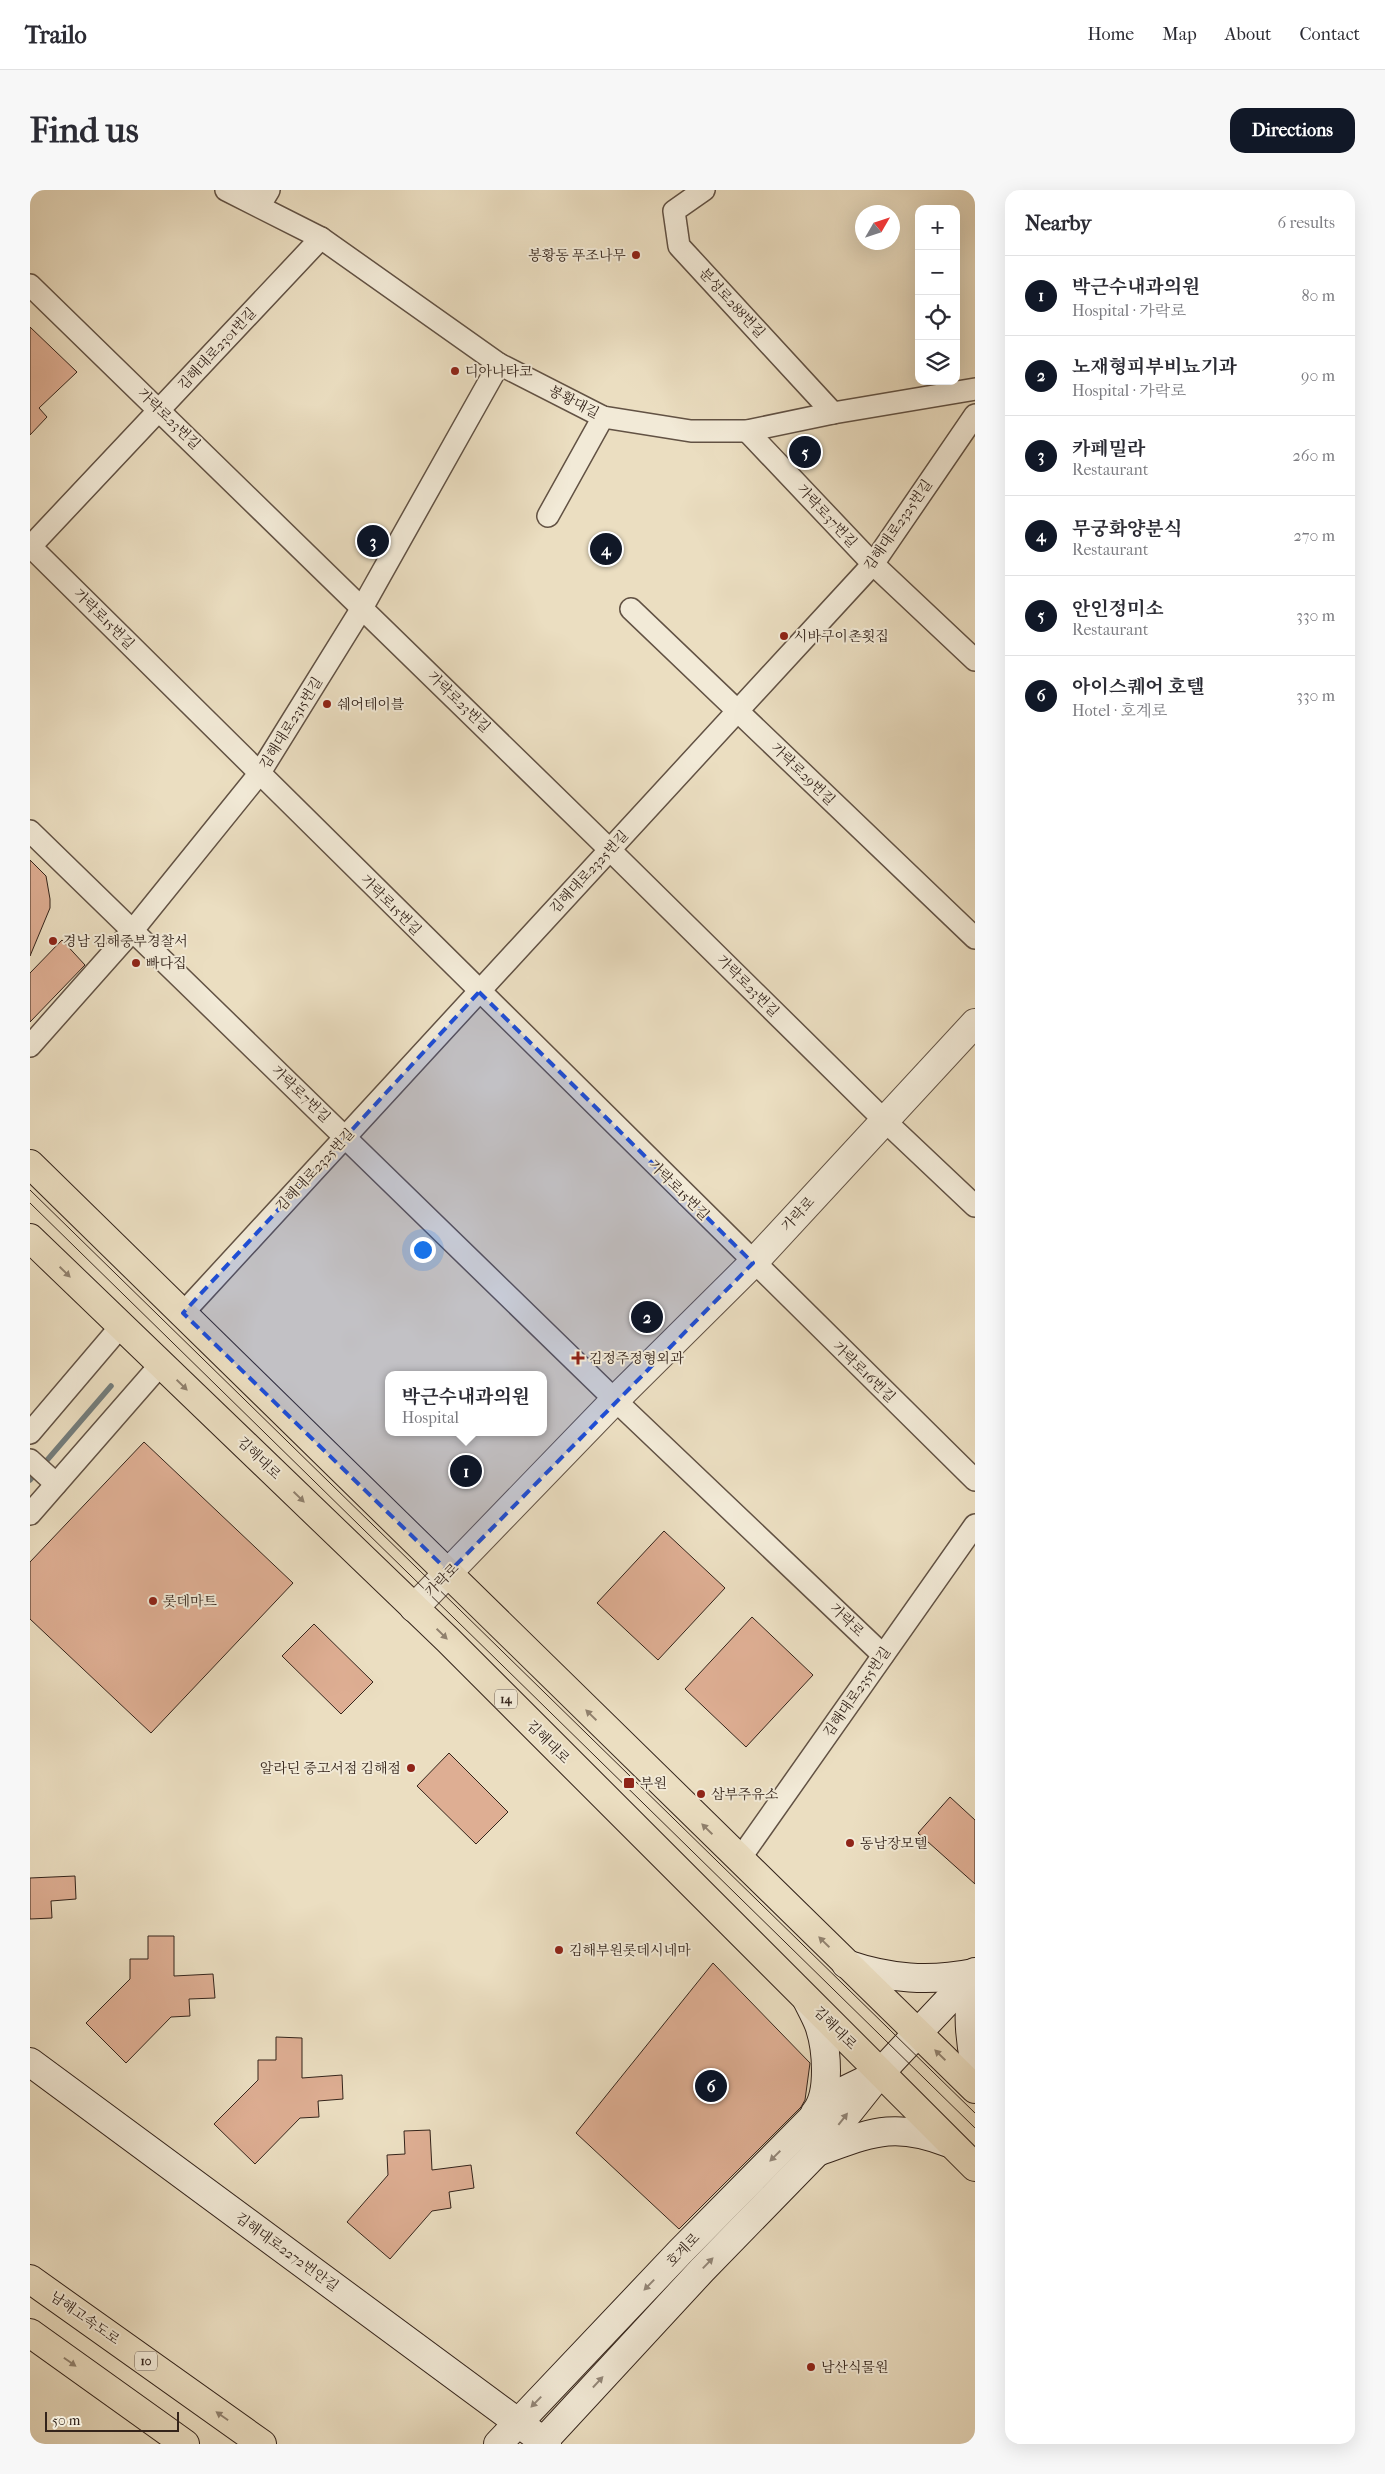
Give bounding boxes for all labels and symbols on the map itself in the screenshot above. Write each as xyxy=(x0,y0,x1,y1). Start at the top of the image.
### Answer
north arrow xyxy=(855,205,900,250)
place label: 봉황동 푸조나무 xyxy=(528,247,626,264)
marker: 봉황동 푸조나무 xyxy=(630,249,642,261)
street label: 분성로288번길 xyxy=(695,265,769,341)
street label: 김해대로2301번길 xyxy=(174,304,260,394)
place label: 디아나타코 xyxy=(465,363,533,380)
marker: 디아나타코 xyxy=(449,365,461,377)
street label: 봉황대길 xyxy=(546,382,602,422)
street label: 가락로23번길 xyxy=(134,385,204,453)
pin: 5 xyxy=(789,433,821,471)
street label: 김해대로2325번길 xyxy=(860,476,936,574)
street label: 가락로37번길 xyxy=(793,481,861,551)
pin: 3 xyxy=(357,522,389,560)
pin: 4 xyxy=(590,530,622,568)
street label: 가락로15번길 xyxy=(70,585,138,653)
place label: 시바구이촌횟집 xyxy=(794,628,889,645)
marker: 시바구이촌횟집 xyxy=(778,630,790,642)
street label: 가락로23번길 xyxy=(424,668,494,736)
street label: 김해대로2315번길 xyxy=(256,674,326,772)
place label: 쉐어테이블 xyxy=(337,696,405,713)
marker: 쉐어테이블 xyxy=(321,698,333,710)
street label: 가락로29번길 xyxy=(768,739,838,809)
street label: 김해대로2325번길 xyxy=(546,827,632,917)
street label: 가락로15번길 xyxy=(357,871,425,939)
place label: 경남 김해중부경찰서 xyxy=(63,933,188,950)
marker: 경남 김해중부경찰서 xyxy=(47,935,59,947)
street label: 가락로23번길 xyxy=(714,952,782,1020)
place label: 빠다집 xyxy=(146,955,187,972)
marker: 빠다집 xyxy=(130,957,142,969)
street label: 가락로7번길 xyxy=(268,1062,334,1126)
street label: 김해대로2325번길 xyxy=(272,1125,358,1215)
street label: 가락로15번길 xyxy=(645,1156,713,1224)
street label: 가락로 xyxy=(778,1193,818,1235)
your location xyxy=(410,1237,436,1263)
one-way arrow xyxy=(59,1266,71,1278)
pin: 2 xyxy=(631,1298,663,1336)
street label: 가락로16번길 xyxy=(829,1338,899,1406)
place label: 김정주정형외과 xyxy=(589,1350,684,1367)
marker: 김정주정형외과 xyxy=(571,1351,585,1365)
one-way arrow xyxy=(176,1379,188,1391)
street label: 김해대로 xyxy=(234,1433,285,1483)
pin: 1 xyxy=(450,1452,482,1490)
one-way arrow xyxy=(293,1491,305,1503)
street label: 가락로 xyxy=(422,1559,463,1600)
place label: 롯데마트 xyxy=(163,1593,218,1610)
marker: 롯데마트 xyxy=(147,1595,159,1607)
street label: 가락로 xyxy=(827,1600,868,1641)
one-way arrow xyxy=(435,1628,447,1640)
street label: 김해대로2355번길 xyxy=(820,1644,894,1740)
road number: 14 xyxy=(495,1690,517,1708)
one-way arrow xyxy=(585,1709,597,1721)
street label: 김해대로 xyxy=(523,1717,573,1767)
place label: 알라딘 중고서점 김해점 xyxy=(260,1760,401,1777)
marker: 알라딘 중고서점 김해점 xyxy=(405,1762,417,1774)
place label: 부원 xyxy=(640,1775,667,1792)
marker: 부원 xyxy=(622,1776,636,1790)
place label: 삼부주유소 xyxy=(711,1786,779,1803)
marker: 삼부주유소 xyxy=(695,1788,707,1800)
one-way arrow xyxy=(701,1823,713,1835)
place label: 동남장모텔 xyxy=(860,1835,928,1852)
marker: 동남장모텔 xyxy=(844,1837,856,1849)
one-way arrow xyxy=(818,1936,830,1948)
place label: 김해부원롯데시네마 xyxy=(569,1942,691,1959)
marker: 김해부원롯데시네마 xyxy=(553,1944,565,1956)
street label: 김해대로 xyxy=(810,2003,860,2053)
one-way arrow xyxy=(934,2049,946,2061)
pin: 6 xyxy=(695,2067,727,2105)
one-way arrow xyxy=(837,2113,848,2126)
one-way arrow xyxy=(769,2150,781,2162)
street label: 김해대로2272번안길 xyxy=(232,2209,342,2295)
street label: 호계로 xyxy=(663,2229,704,2270)
one-way arrow xyxy=(702,2257,714,2269)
one-way arrow xyxy=(643,2279,655,2291)
street label: 남해고속도로 xyxy=(47,2288,123,2349)
road number: 10 xyxy=(135,2352,157,2370)
one-way arrow xyxy=(63,2357,77,2367)
place label: 남산식물원 xyxy=(821,2359,889,2376)
marker: 남산식물원 xyxy=(805,2361,817,2373)
one-way arrow xyxy=(592,2377,604,2389)
one-way arrow xyxy=(531,2396,543,2408)
scale bar xyxy=(45,2409,179,2432)
one-way arrow xyxy=(216,2411,229,2421)

